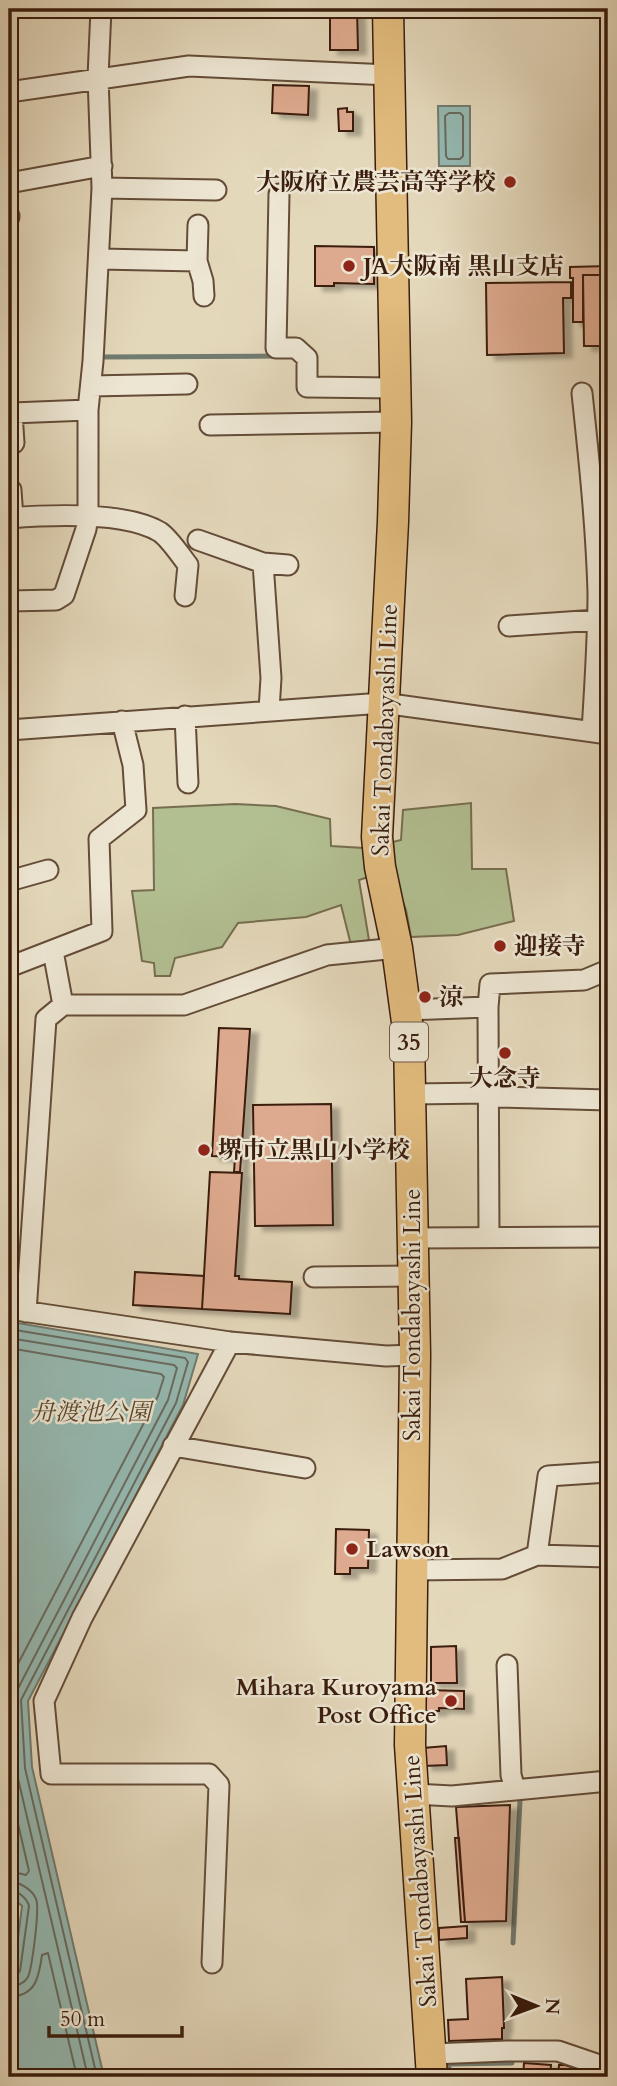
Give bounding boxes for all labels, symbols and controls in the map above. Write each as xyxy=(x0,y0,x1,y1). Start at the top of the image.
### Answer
place label: 大阪府立農芸高等学校 xyxy=(256,166,496,199)
marker: 大阪府立農芸高等学校 xyxy=(502,174,518,190)
place label: JA大阪南 黒山支店 xyxy=(360,250,564,283)
marker: JA大阪南 黒山支店 xyxy=(341,258,357,274)
street label: Sakai Tondabayashi Line xyxy=(364,603,406,857)
place label: 迎接寺 xyxy=(514,930,586,963)
marker: 迎接寺 xyxy=(492,938,508,954)
place label: 涼 xyxy=(439,981,463,1014)
marker: 涼 xyxy=(417,989,433,1005)
road number: 35 xyxy=(390,1023,428,1062)
marker: 大念寺 xyxy=(497,1045,513,1061)
place label: 大念寺 xyxy=(469,1062,541,1095)
place label: 堺市立黒山小学校 xyxy=(218,1134,410,1167)
marker: 堺市立黒山小学校 xyxy=(196,1142,212,1158)
street label: Sakai Tondabayashi Line xyxy=(396,1189,429,1441)
park label: 舟渡池公園 xyxy=(31,1396,155,1429)
place label: Lawson xyxy=(366,1533,450,1566)
marker: Lawson xyxy=(344,1541,360,1557)
place label: Mihara Kuroyama Post Office xyxy=(236,1671,437,1732)
marker: Mihara Kuroyama Post Office xyxy=(443,1693,459,1709)
street label: Sakai Tondabayashi Line xyxy=(395,1754,445,2008)
north arrow xyxy=(502,1970,572,2040)
scale bar xyxy=(49,1995,182,2039)
text: N xyxy=(539,1998,565,2015)
text: 50 m xyxy=(60,2005,105,2034)

